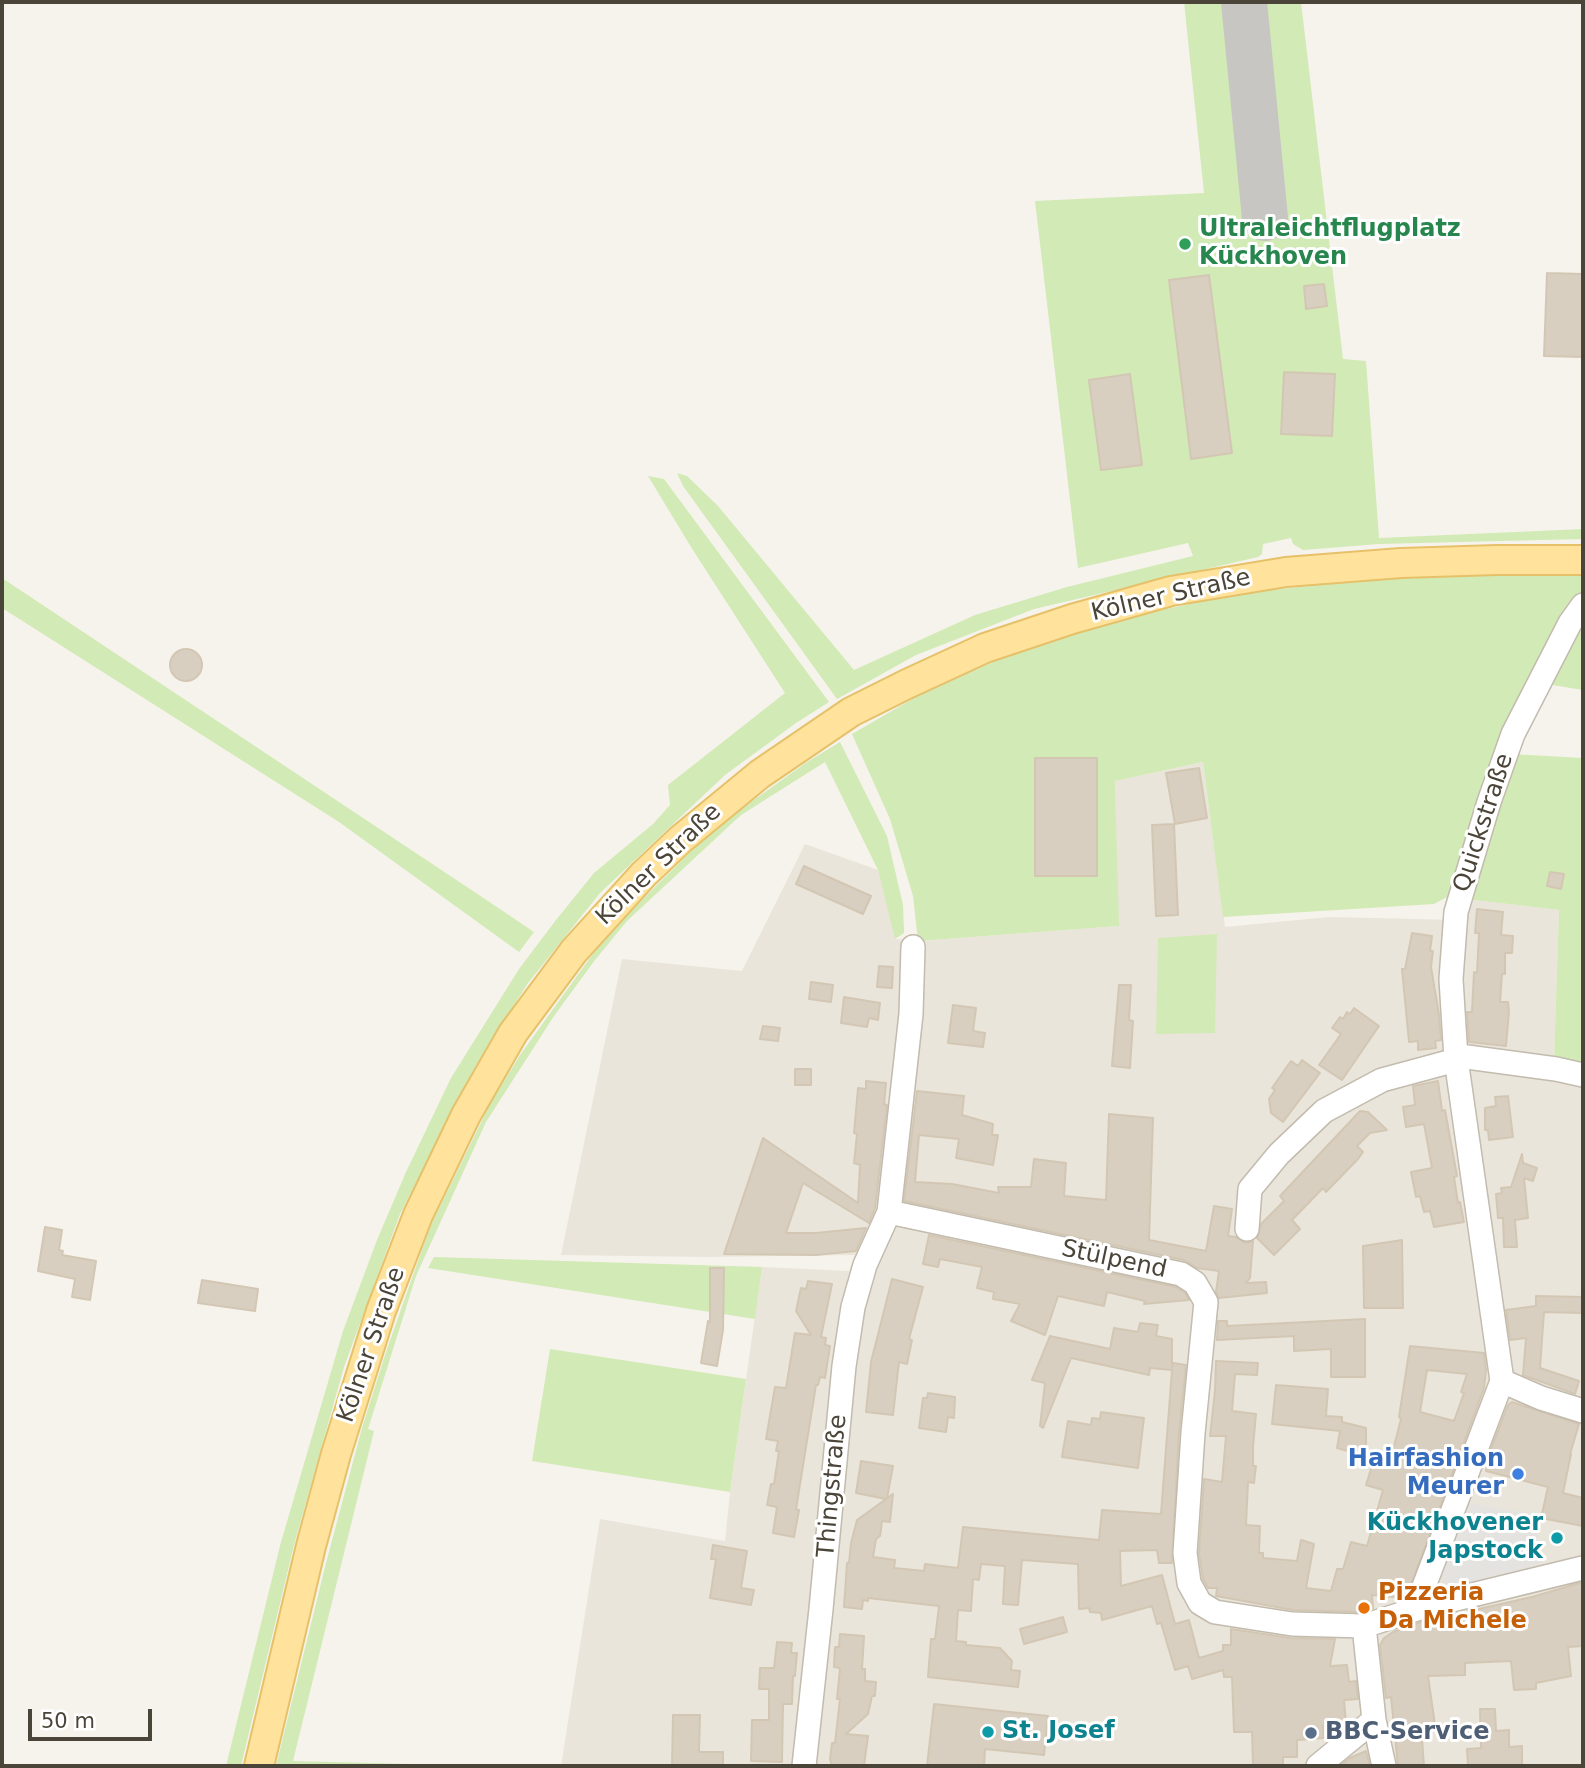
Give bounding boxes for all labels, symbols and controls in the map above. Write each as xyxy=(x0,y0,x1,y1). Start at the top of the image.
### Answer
place label: Ultraleichtflugplatz Kückhoven xyxy=(1199,216,1461,272)
marker: Ultraleichtflugplatz Kückhoven xyxy=(1177,236,1193,252)
street label: Kölner Straße xyxy=(1089,564,1253,628)
street label: Quickstraße xyxy=(1448,750,1520,896)
street label: Kölner Straße xyxy=(591,798,727,932)
street label: Stülpend xyxy=(1059,1235,1169,1285)
street label: Kölner Straße xyxy=(332,1264,412,1426)
street label: Thingstraße xyxy=(812,1413,854,1559)
place label: Hairfashion Meurer xyxy=(1348,1446,1504,1502)
marker: Hairfashion Meurer xyxy=(1510,1466,1526,1482)
place label: Kückhovener Japstock xyxy=(1367,1510,1543,1566)
marker: Kückhovener Japstock xyxy=(1549,1530,1565,1546)
place label: Pizzeria Da Michele xyxy=(1378,1580,1527,1636)
marker: Pizzeria Da Michele xyxy=(1356,1600,1372,1616)
scale bar xyxy=(32,1694,156,1738)
text: 50 m xyxy=(41,1709,95,1733)
place label: St. Josef xyxy=(1002,1718,1115,1746)
place label: BBC-Service xyxy=(1325,1719,1489,1747)
marker: St. Josef xyxy=(980,1724,996,1740)
marker: BBC-Service xyxy=(1303,1725,1319,1741)

